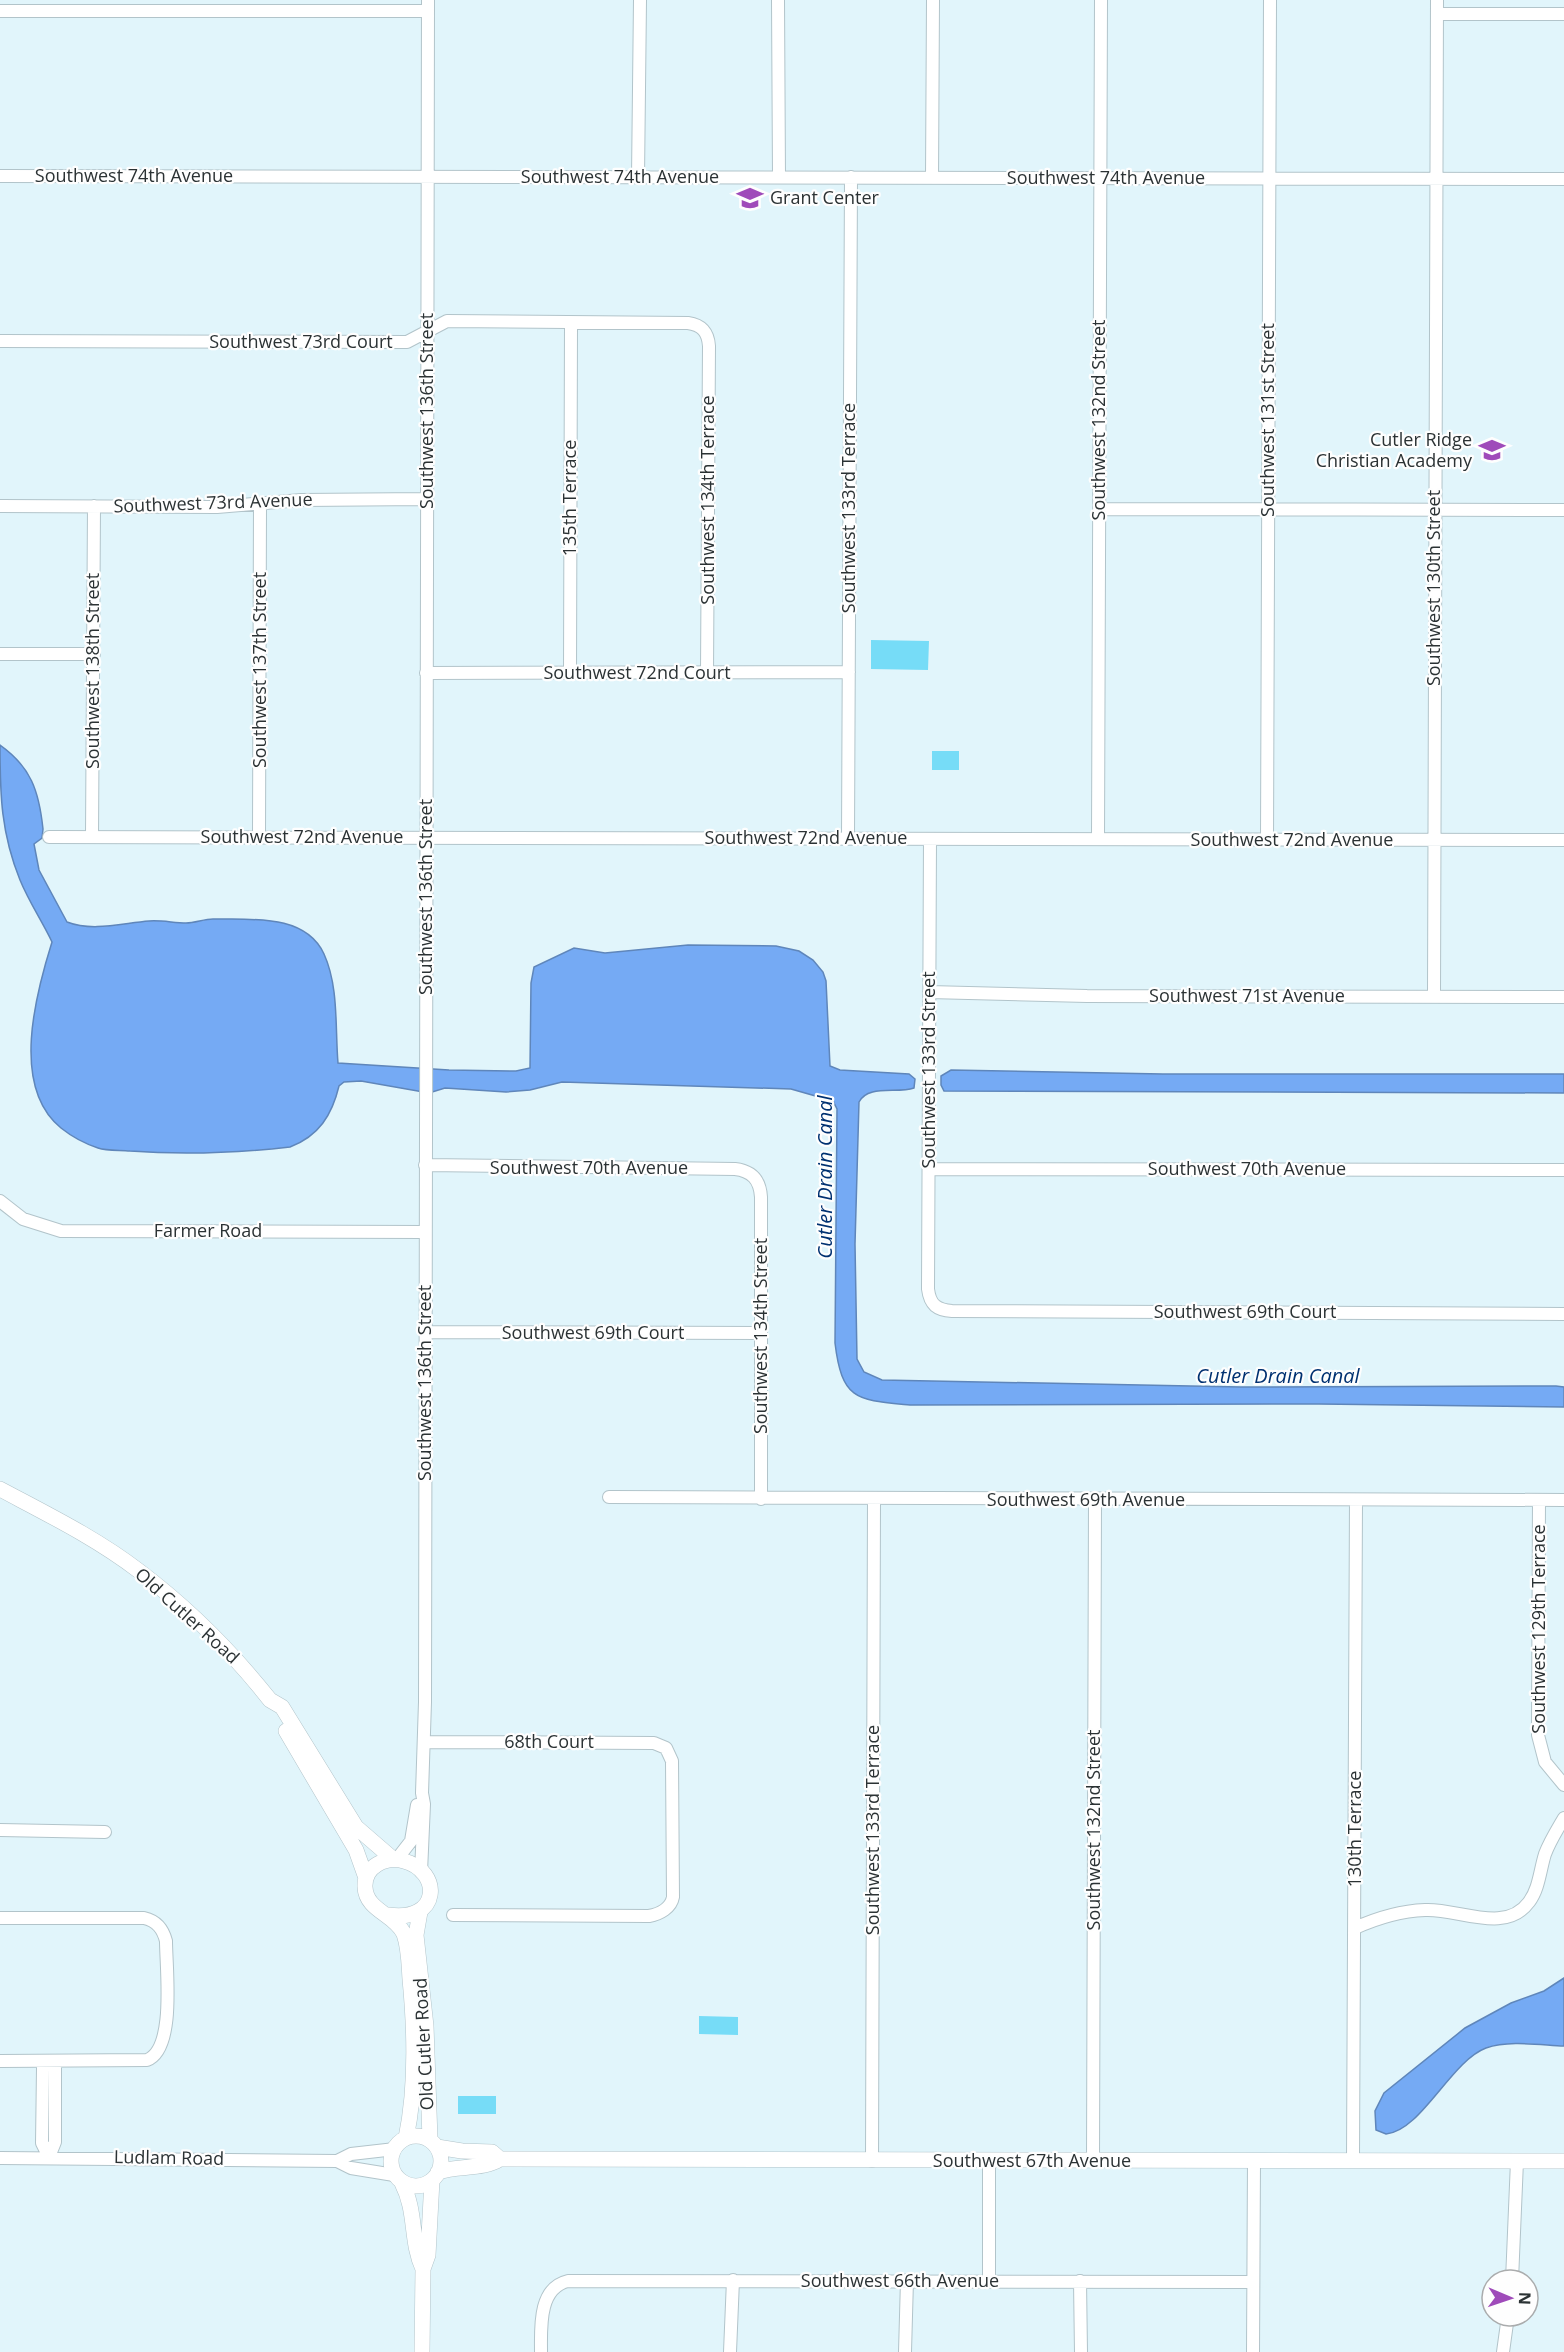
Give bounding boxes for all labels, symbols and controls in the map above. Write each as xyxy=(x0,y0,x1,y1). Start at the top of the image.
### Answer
street label: Southwest 74th Avenue xyxy=(35,163,233,187)
street label: Southwest 74th Avenue xyxy=(521,164,719,188)
street label: Southwest 74th Avenue xyxy=(1007,165,1205,189)
school or university icon: Grant Center xyxy=(735,183,765,213)
place label: Grant Center xyxy=(770,185,880,209)
street label: Southwest 136th Street xyxy=(414,313,438,509)
street label: Southwest 132nd Street xyxy=(1086,320,1110,520)
street label: Southwest 131st Street xyxy=(1255,323,1279,517)
street label: Southwest 73rd Court xyxy=(209,329,393,353)
street label: Southwest 134th Terrace xyxy=(695,395,719,605)
street label: Southwest 133rd Terrace xyxy=(836,403,860,613)
place label: Cutler Ridge Christian Academy xyxy=(1316,427,1473,472)
school or university icon: Cutler Ridge Christian Academy xyxy=(1477,435,1507,465)
street label: 135th Terrace xyxy=(557,440,581,556)
street label: Southwest 73rd Avenue xyxy=(113,487,313,517)
street label: Southwest 130th Street xyxy=(1421,490,1445,686)
street label: Southwest 137th Street xyxy=(247,572,271,768)
street label: Southwest 138th Street xyxy=(80,573,104,769)
street label: Southwest 72nd Court xyxy=(543,660,731,684)
street label: Southwest 136th Street xyxy=(413,799,437,995)
street label: Southwest 72nd Avenue xyxy=(201,824,403,848)
street label: Southwest 72nd Avenue xyxy=(705,825,907,849)
street label: Southwest 72nd Avenue xyxy=(1191,827,1393,851)
street label: Southwest 133rd Street xyxy=(916,971,940,1169)
street label: Southwest 71st Avenue xyxy=(1149,983,1345,1007)
water label: Cutler Drain Canal xyxy=(811,1094,838,1259)
street label: Southwest 70th Avenue xyxy=(490,1155,688,1179)
street label: Southwest 70th Avenue xyxy=(1148,1156,1346,1180)
street label: Farmer Road xyxy=(154,1218,262,1242)
street label: Southwest 134th Street xyxy=(748,1238,772,1434)
street label: Southwest 136th Street xyxy=(412,1285,436,1481)
street label: Southwest 69th Court xyxy=(1154,1299,1336,1323)
street label: Southwest 69th Court xyxy=(502,1320,684,1344)
water label: Cutler Drain Canal xyxy=(1196,1362,1361,1389)
street label: Southwest 69th Avenue xyxy=(987,1487,1185,1511)
street label: Southwest 129th Terrace xyxy=(1526,1524,1550,1734)
street label: Old Cutler Road xyxy=(130,1562,245,1669)
street label: Southwest 133rd Terrace xyxy=(860,1725,884,1935)
street label: 68th Court xyxy=(504,1729,594,1753)
street label: Southwest 132nd Street xyxy=(1081,1730,1105,1930)
street label: 130th Terrace xyxy=(1342,1771,1366,1887)
street label: Old Cutler Road xyxy=(408,1977,438,2111)
street label: Ludlam Road xyxy=(114,2144,224,2170)
street label: Southwest 67th Avenue xyxy=(933,2148,1131,2172)
street label: Southwest 66th Avenue xyxy=(801,2268,999,2292)
north arrow xyxy=(1480,2268,1540,2328)
text: N xyxy=(1514,2292,1536,2305)

